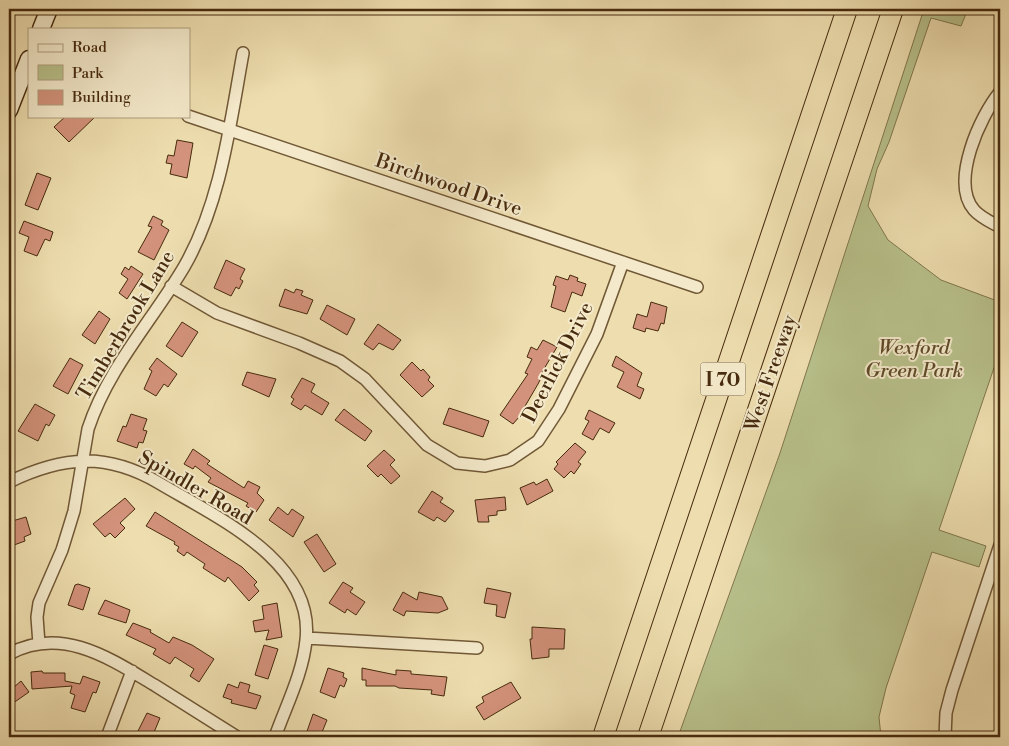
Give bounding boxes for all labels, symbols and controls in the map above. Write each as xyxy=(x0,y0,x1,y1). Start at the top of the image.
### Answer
legend xyxy=(28,28,190,118)
text: Road xyxy=(72,38,107,57)
text: Park xyxy=(72,64,104,83)
text: Building xyxy=(71,88,131,107)
street label: Birchwood Drive xyxy=(371,148,525,222)
street label: Timberbrook Lane xyxy=(72,246,181,405)
street label: Deerlick Drive xyxy=(517,298,599,427)
street label: West Freeway xyxy=(739,311,803,436)
park label: Wexford Green Park xyxy=(865,336,963,384)
road number: I 70 xyxy=(700,362,746,396)
street label: Spindler Road xyxy=(134,445,258,531)

